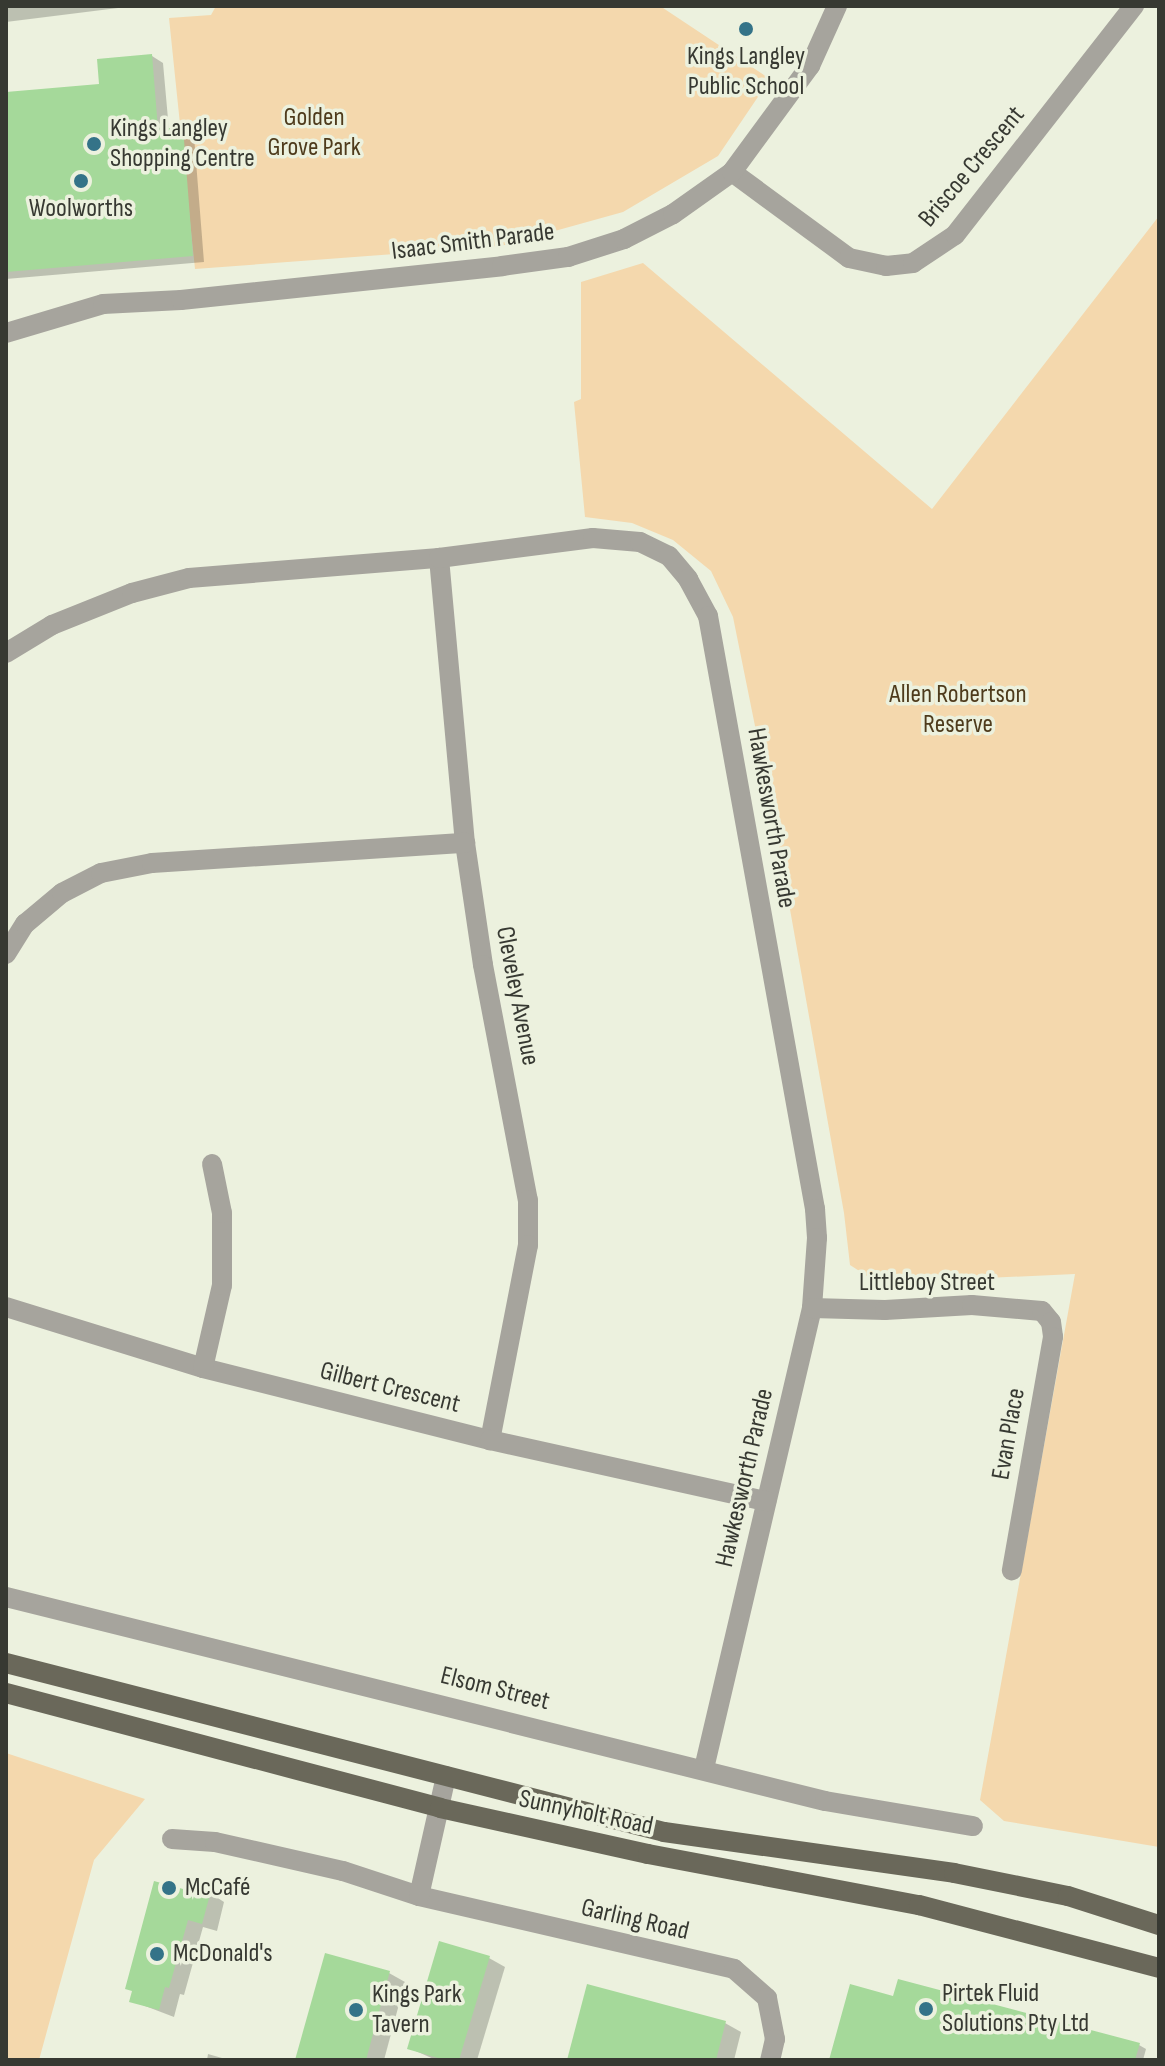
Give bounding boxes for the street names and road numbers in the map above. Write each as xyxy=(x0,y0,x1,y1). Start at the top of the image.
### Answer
street label: Briscoe Crescent xyxy=(912,100,1032,234)
street label: Isaac Smith Parade xyxy=(390,217,556,267)
street label: Hawkesworth Parade xyxy=(740,726,802,910)
street label: Cleveley Avenue xyxy=(488,924,546,1068)
street label: Littleboy Street xyxy=(859,1267,995,1299)
street label: Gilbert Crescent xyxy=(317,1356,463,1420)
street label: Hawkesworth Parade xyxy=(709,1386,781,1570)
street label: Evan Place xyxy=(986,1386,1032,1482)
street label: Elsom Street xyxy=(437,1660,553,1718)
street label: Sunnyholt Road xyxy=(516,1784,656,1842)
street label: Garling Road xyxy=(578,1892,692,1948)

